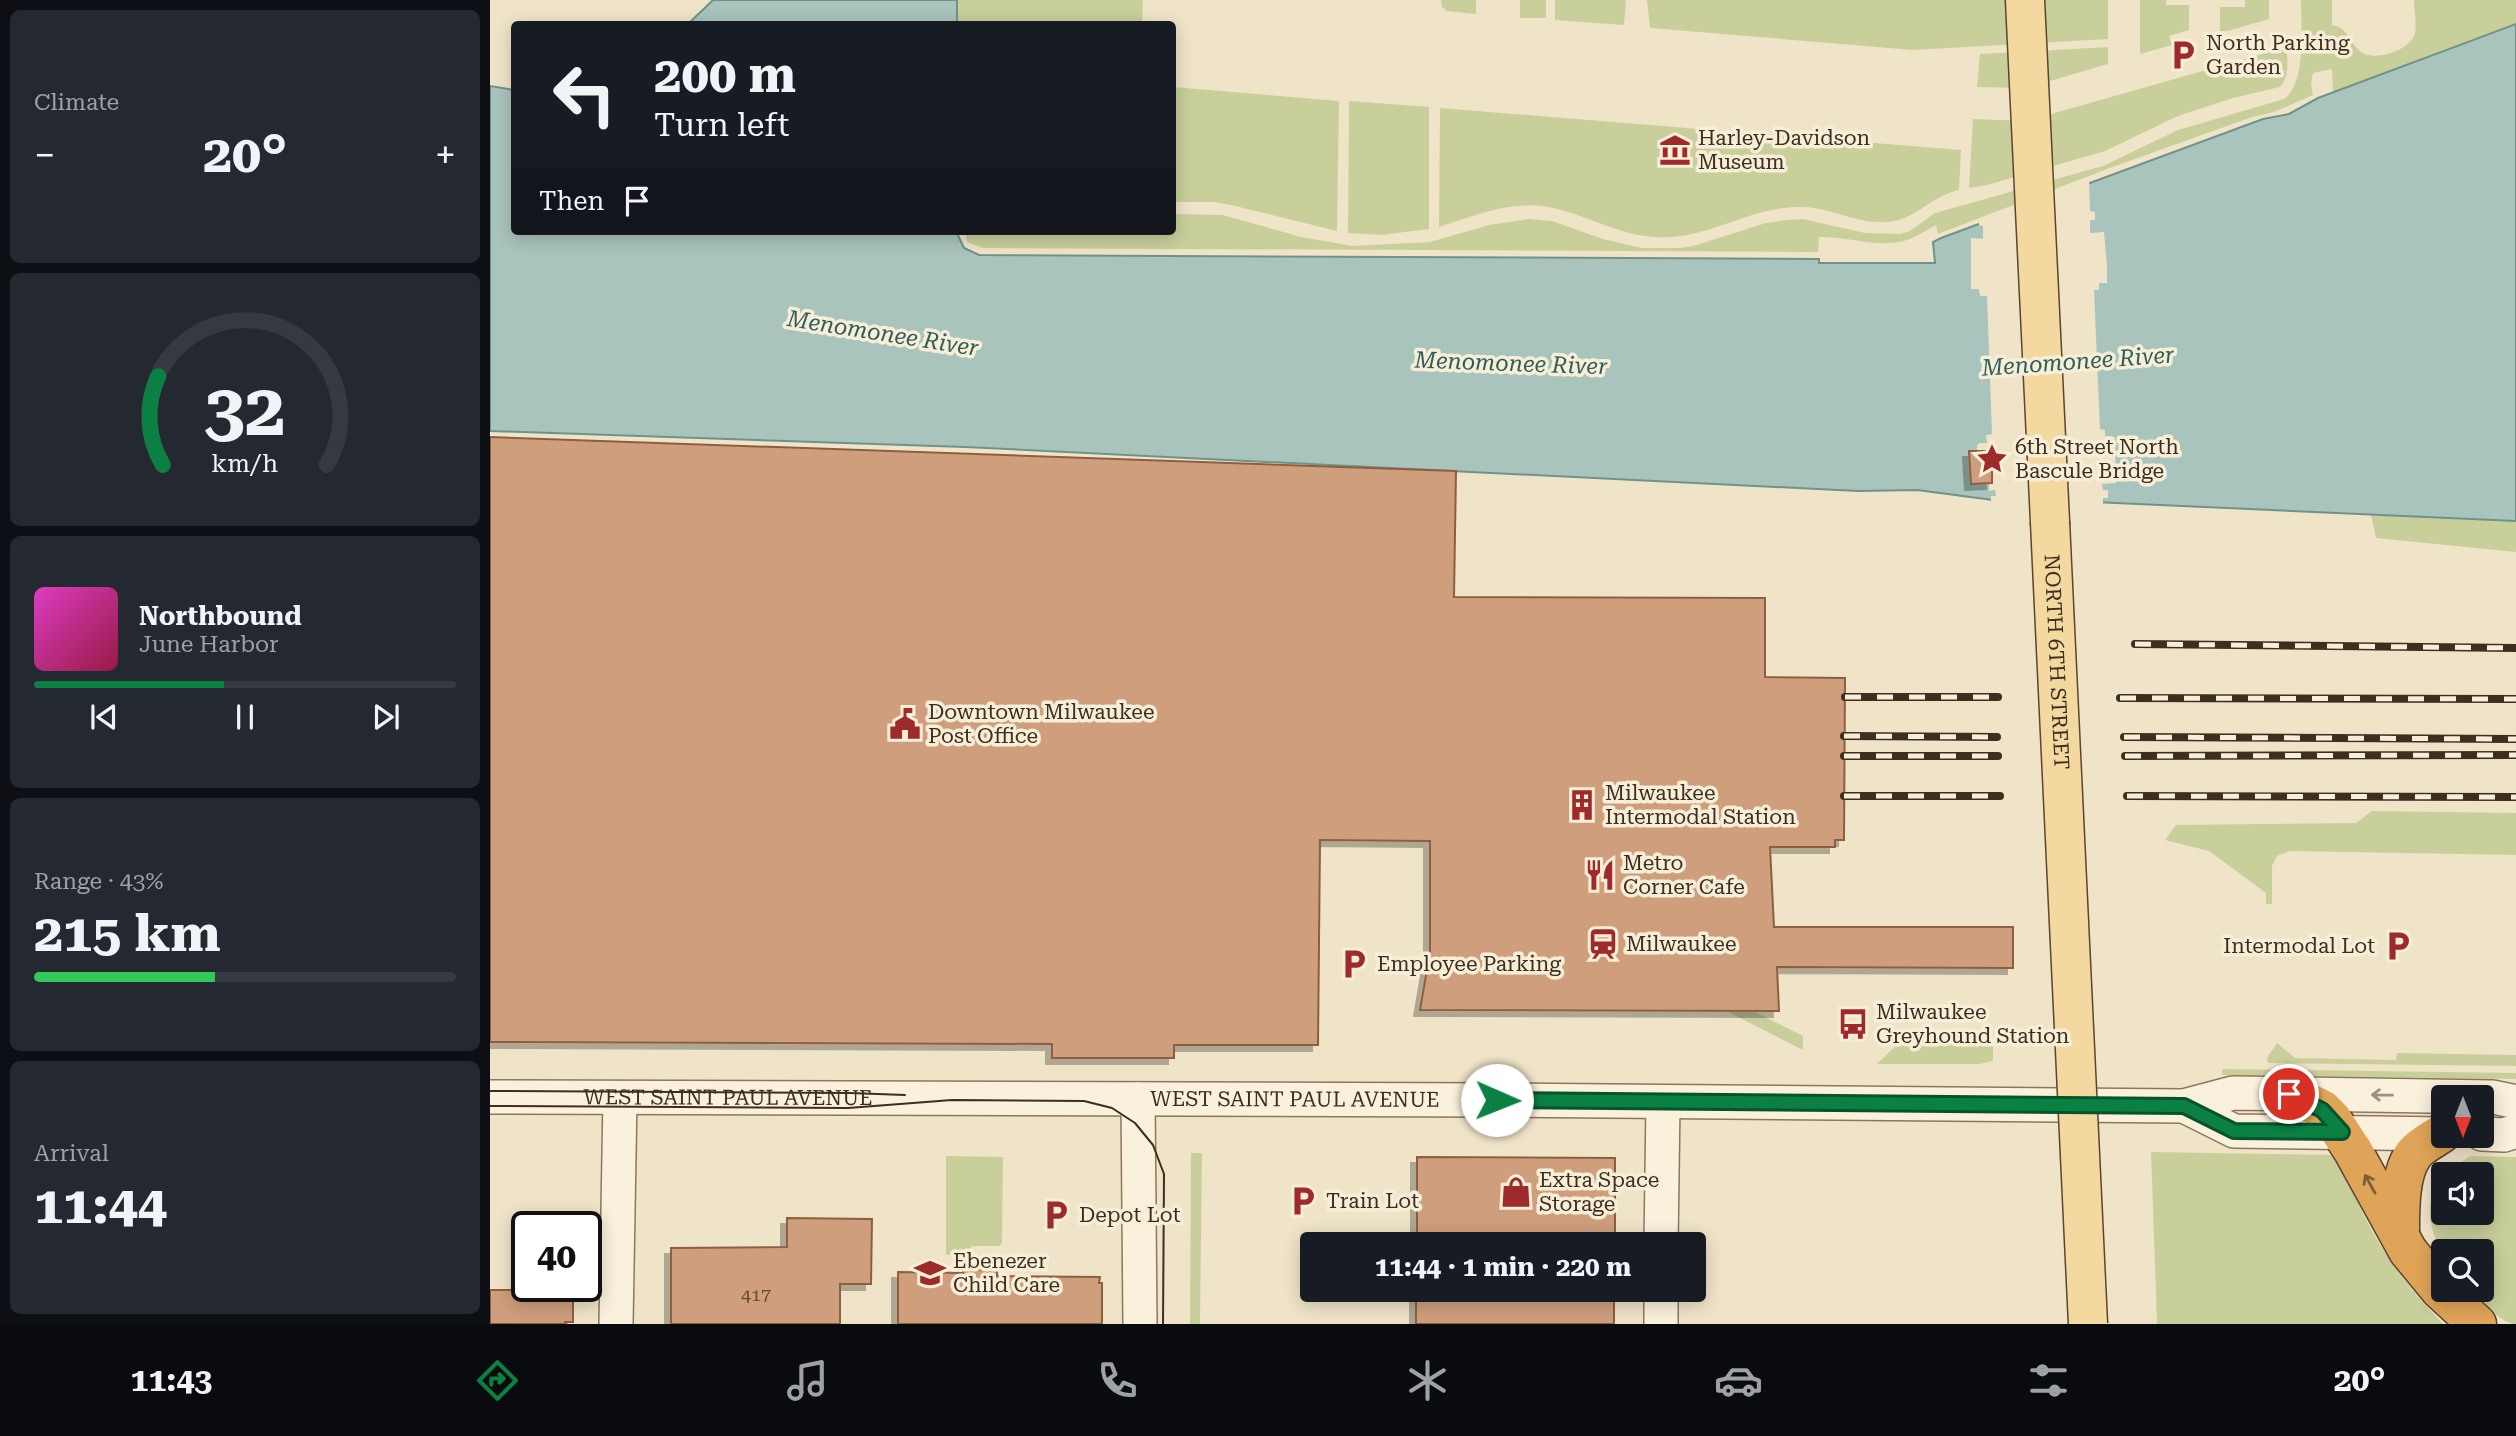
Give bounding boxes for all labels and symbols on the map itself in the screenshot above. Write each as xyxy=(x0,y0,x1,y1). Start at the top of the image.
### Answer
place label: North Parking Garden xyxy=(2206,31,2350,79)
parking icon: North Parking Garden xyxy=(2166,38,2200,72)
place label: Harley-Davidson Museum xyxy=(1698,126,1871,174)
museum icon: Harley-Davidson Museum xyxy=(1658,133,1692,167)
water label: Menomonee River xyxy=(784,305,981,362)
water label: Menomonee River xyxy=(1980,341,2176,382)
water label: Menomonee River xyxy=(1413,347,1608,380)
place label: 6th Street North Bascule Bridge xyxy=(2015,435,2179,483)
place icon: 6th Street North Bascule Bridge xyxy=(1975,442,2009,476)
street label: NORTH 6TH STREET xyxy=(2040,554,2074,770)
place label: Downtown Milwaukee Post Office xyxy=(928,700,1155,748)
public building icon: Downtown Milwaukee Post Office xyxy=(888,707,922,741)
place label: Milwaukee Intermodal Station xyxy=(1605,781,1796,829)
building icon: Milwaukee Intermodal Station xyxy=(1565,788,1599,822)
place label: Metro Corner Cafe xyxy=(1623,851,1745,899)
restaurant icon: Metro Corner Cafe xyxy=(1583,858,1617,892)
station icon: Milwaukee xyxy=(1586,927,1620,961)
parking icon: Intermodal Lot xyxy=(2381,929,2415,963)
place label: Milwaukee xyxy=(1626,932,1736,956)
place label: Intermodal Lot xyxy=(2223,934,2375,958)
parking icon: Employee Parking xyxy=(1337,947,1371,981)
place label: Employee Parking xyxy=(1377,952,1561,976)
place label: Milwaukee Greyhound Station xyxy=(1876,1000,2070,1048)
bus stop icon: Milwaukee Greyhound Station xyxy=(1836,1007,1870,1041)
position arrow xyxy=(1460,1063,1534,1137)
pin xyxy=(2259,1064,2319,1124)
street label: WEST SAINT PAUL AVENUE xyxy=(583,1085,873,1110)
north arrow xyxy=(2431,1085,2494,1148)
street label: WEST SAINT PAUL AVENUE xyxy=(1150,1087,1440,1112)
one-way arrow xyxy=(2371,1088,2394,1102)
place label: Extra Space Storage xyxy=(1539,1168,1659,1216)
one-way arrow xyxy=(2363,1174,2376,1195)
shop icon: Extra Space Storage xyxy=(1499,1175,1533,1209)
parking icon: Train Lot xyxy=(1286,1184,1320,1218)
place label: Train Lot xyxy=(1326,1189,1419,1213)
parking icon: Depot Lot xyxy=(1039,1198,1073,1232)
place label: Depot Lot xyxy=(1079,1203,1181,1227)
speed limit sign: 40 xyxy=(511,1211,602,1302)
place label: Ebenezer Child Care xyxy=(953,1249,1060,1297)
school or university icon: Ebenezer Child Care xyxy=(913,1256,947,1290)
house number: 417 xyxy=(741,1284,771,1305)

